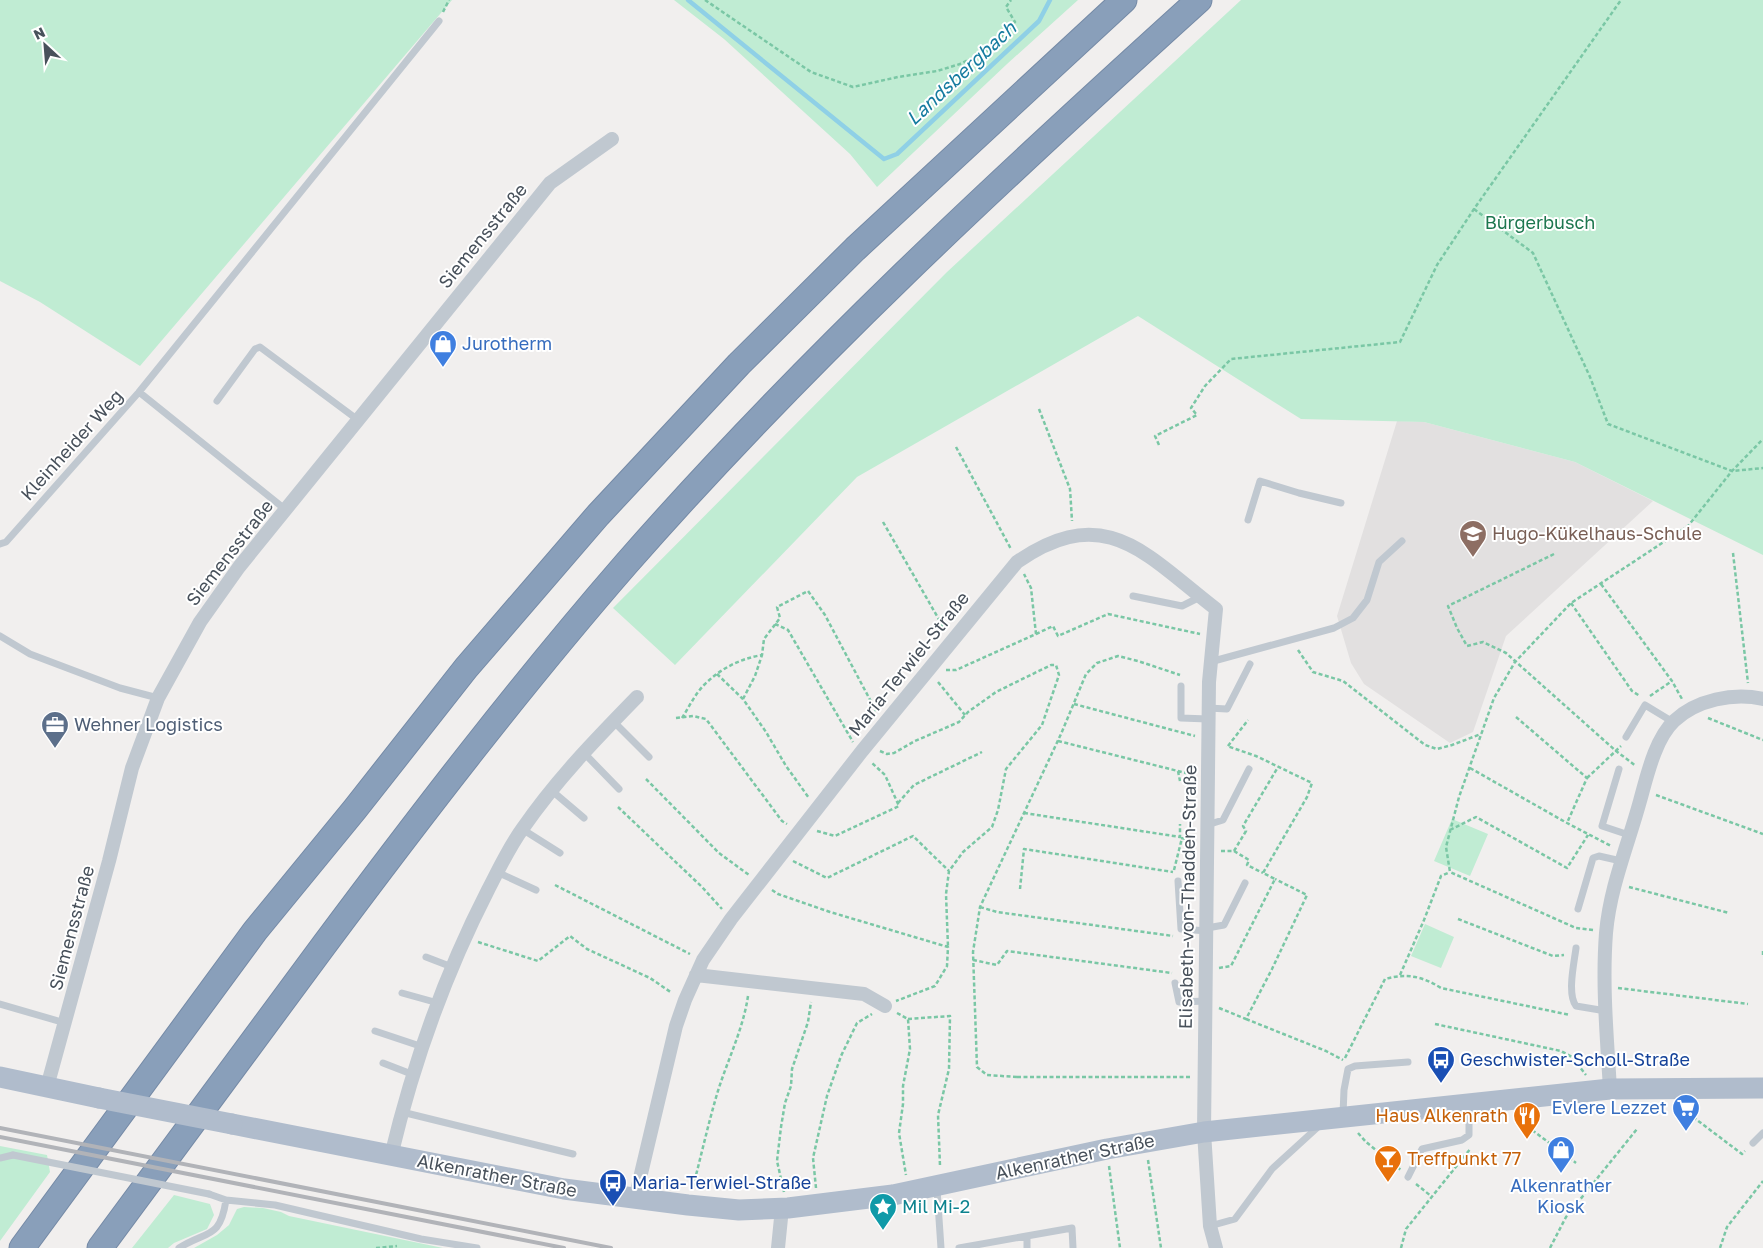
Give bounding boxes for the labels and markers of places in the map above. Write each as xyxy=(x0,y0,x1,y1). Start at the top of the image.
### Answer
shop icon: Jurotherm xyxy=(428,329,458,368)
place label: Jurotherm xyxy=(462,332,552,354)
school or university icon: Hugo-Kükelhaus-Schule xyxy=(1458,519,1488,558)
place label: Hugo-Kükelhaus-Schule xyxy=(1492,522,1702,544)
office icon: Wehner Logistics xyxy=(40,710,70,749)
place label: Wehner Logistics xyxy=(74,713,223,735)
bus stop icon: Geschwister-Scholl-Straße xyxy=(1426,1045,1456,1084)
place label: Geschwister-Scholl-Straße xyxy=(1460,1048,1690,1070)
supermarket icon: Evlere Lezzet xyxy=(1671,1093,1701,1132)
place label: Evlere Lezzet xyxy=(1552,1096,1667,1118)
restaurant icon: Haus Alkenrath xyxy=(1512,1101,1542,1140)
place label: Haus Alkenrath xyxy=(1375,1104,1508,1126)
shop icon: Alkenrather Kiosk xyxy=(1546,1135,1576,1174)
bar icon: Treffpunkt 77 xyxy=(1373,1144,1403,1183)
place label: Treffpunkt 77 xyxy=(1407,1147,1521,1169)
bus stop icon: Maria-Terwiel-Straße xyxy=(598,1168,628,1207)
place label: Maria-Terwiel-Straße xyxy=(632,1171,811,1193)
place label: Alkenrather Kiosk xyxy=(1510,1174,1612,1217)
place icon: Mil Mi-2 xyxy=(868,1192,898,1231)
place label: Mil Mi-2 xyxy=(902,1195,970,1217)

